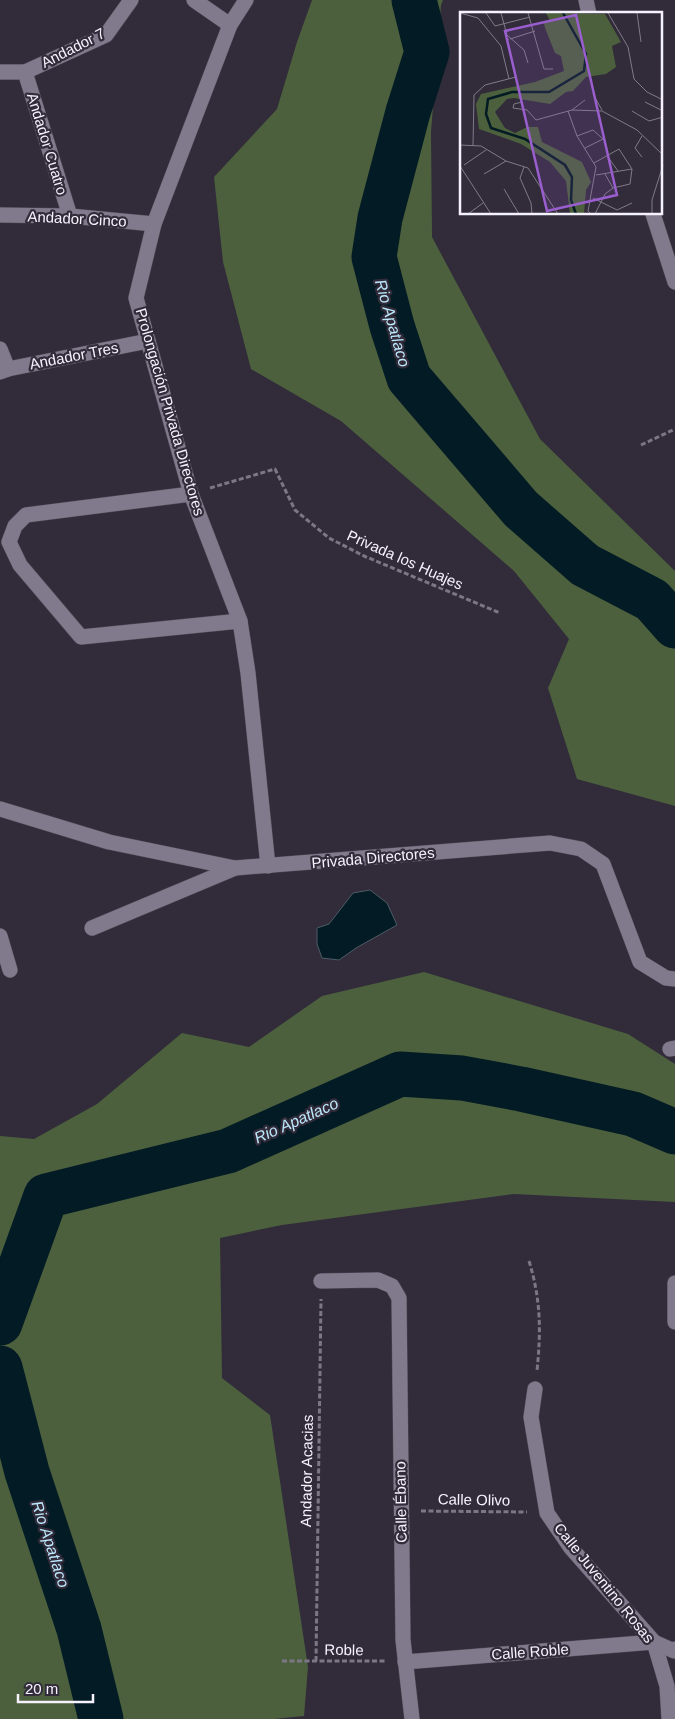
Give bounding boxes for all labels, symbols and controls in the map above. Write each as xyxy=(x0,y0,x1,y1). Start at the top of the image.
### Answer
inset map xyxy=(460,12,662,215)
street label: Andador 7 xyxy=(38,24,107,71)
street label: Andador Cuatro xyxy=(24,91,71,197)
street label: Andador Cinco xyxy=(27,207,127,230)
water label: Rio Apatlaco xyxy=(372,277,413,369)
street label: Prolongación Privada Directores xyxy=(133,306,208,518)
street label: Andador Tres xyxy=(28,339,120,372)
street label: Privada los Huajes xyxy=(345,526,466,593)
street label: Privada Directores xyxy=(311,844,435,871)
water label: Rio Apatlaco xyxy=(252,1094,341,1147)
street label: Andador Acacias xyxy=(297,1415,316,1527)
street label: Calle Ébano xyxy=(391,1461,410,1543)
street label: Calle Olivo xyxy=(438,1490,510,1509)
water label: Rio Apatlaco xyxy=(29,1499,73,1590)
street label: Calle Juventino Rosas xyxy=(551,1519,658,1646)
street label: Calle Roble xyxy=(491,1640,569,1663)
street label: Roble xyxy=(324,1641,364,1658)
scale bar xyxy=(18,1672,92,1704)
text: 20 m xyxy=(25,1680,58,1697)

